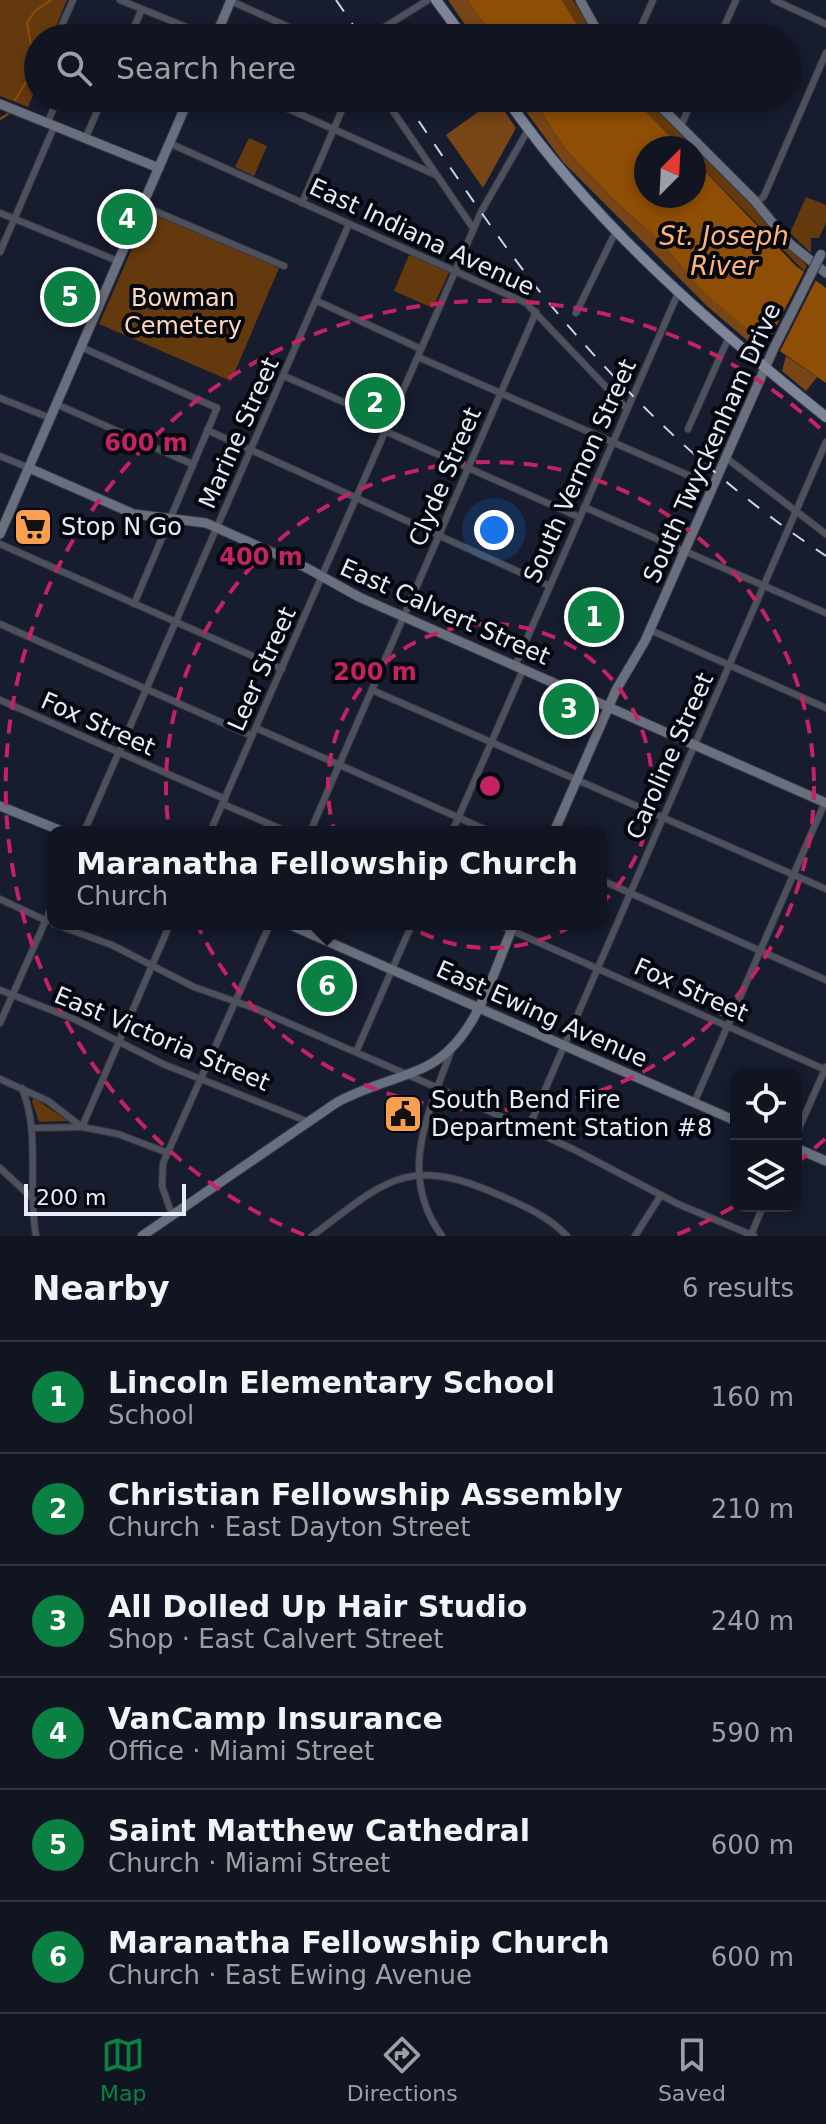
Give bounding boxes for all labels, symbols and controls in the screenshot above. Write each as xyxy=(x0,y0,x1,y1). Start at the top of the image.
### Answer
search box xyxy=(24,24,802,112)
icon: search xyxy=(52,46,96,90)
text: Search here xyxy=(116,51,296,86)
north arrow xyxy=(634,136,706,208)
street label: East Indiana Avenue xyxy=(305,173,539,301)
pin: 4 xyxy=(101,189,153,249)
water label: St. Joseph River xyxy=(659,221,789,281)
pin: 5 xyxy=(44,267,96,327)
park label: Bowman Cemetery xyxy=(124,284,242,340)
street label: South Twyckenham Drive xyxy=(638,299,786,587)
street label: Marine Street xyxy=(193,353,285,513)
street label: South Vernon Street xyxy=(518,355,642,587)
pin: 2 xyxy=(349,373,401,433)
street label: Clyde Street xyxy=(403,403,487,551)
text: 600 m xyxy=(104,429,188,457)
supermarket icon: Stop N Go xyxy=(12,506,54,548)
your location xyxy=(474,510,514,550)
place label: Stop N Go xyxy=(61,513,182,541)
text: 400 m xyxy=(219,543,303,571)
street label: East Calvert Street xyxy=(336,553,554,671)
pin: 1 xyxy=(568,587,620,647)
street label: Leer Street xyxy=(222,603,302,735)
text: 200 m xyxy=(333,658,417,686)
street label: Caroline Street xyxy=(621,668,719,844)
pin: 3 xyxy=(543,679,595,739)
street label: Fox Street xyxy=(37,686,159,762)
centre of rings xyxy=(476,772,504,800)
popup xyxy=(47,826,607,930)
text: Maranatha Fellowship Church xyxy=(76,846,578,881)
text: Church xyxy=(76,881,168,911)
street label: Fox Street xyxy=(630,952,752,1028)
street label: East Ewing Avenue xyxy=(432,955,652,1073)
pin: 6 xyxy=(301,956,353,1016)
street label: East Victoria Street xyxy=(50,981,274,1097)
map controls xyxy=(730,1068,802,1212)
button: locate xyxy=(730,1068,802,1140)
place label: South Bend Fire Department Station #8 xyxy=(431,1086,712,1142)
public building icon: South Bend Fire Department Station #8 xyxy=(382,1093,424,1135)
button: layers xyxy=(730,1140,802,1212)
scale bar xyxy=(24,1180,186,1216)
text: 200 m xyxy=(36,1185,106,1210)
text: Nearby xyxy=(32,1268,170,1308)
text: 6 results xyxy=(682,1273,794,1303)
text: Lincoln Elementary School xyxy=(108,1365,555,1400)
text: 1 xyxy=(49,1382,67,1412)
text: 160 m xyxy=(711,1382,794,1412)
text: School xyxy=(108,1400,194,1430)
text: Christian Fellowship Assembly xyxy=(108,1477,623,1512)
text: 2 xyxy=(49,1494,67,1524)
text: 210 m xyxy=(711,1494,794,1524)
text: Church · East Dayton Street xyxy=(108,1512,470,1542)
text: All Dolled Up Hair Studio xyxy=(108,1589,527,1624)
text: 3 xyxy=(49,1606,67,1636)
text: 240 m xyxy=(711,1606,794,1636)
text: Shop · East Calvert Street xyxy=(108,1624,443,1654)
text: VanCamp Insurance xyxy=(108,1701,443,1736)
text: 4 xyxy=(49,1718,67,1748)
text: 590 m xyxy=(711,1718,794,1748)
text: Office · Miami Street xyxy=(108,1736,374,1766)
text: Saint Matthew Cathedral xyxy=(108,1813,530,1848)
text: 5 xyxy=(49,1830,67,1860)
text: 600 m xyxy=(711,1830,794,1860)
text: Church · Miami Street xyxy=(108,1848,390,1878)
text: Maranatha Fellowship Church xyxy=(108,1925,610,1960)
text: 6 xyxy=(49,1942,67,1972)
text: 600 m xyxy=(711,1942,794,1972)
text: Church · East Ewing Avenue xyxy=(108,1960,472,1990)
tab: Map xyxy=(100,2033,147,2106)
tab: Directions xyxy=(347,2033,458,2106)
tab: Saved xyxy=(658,2033,726,2106)

